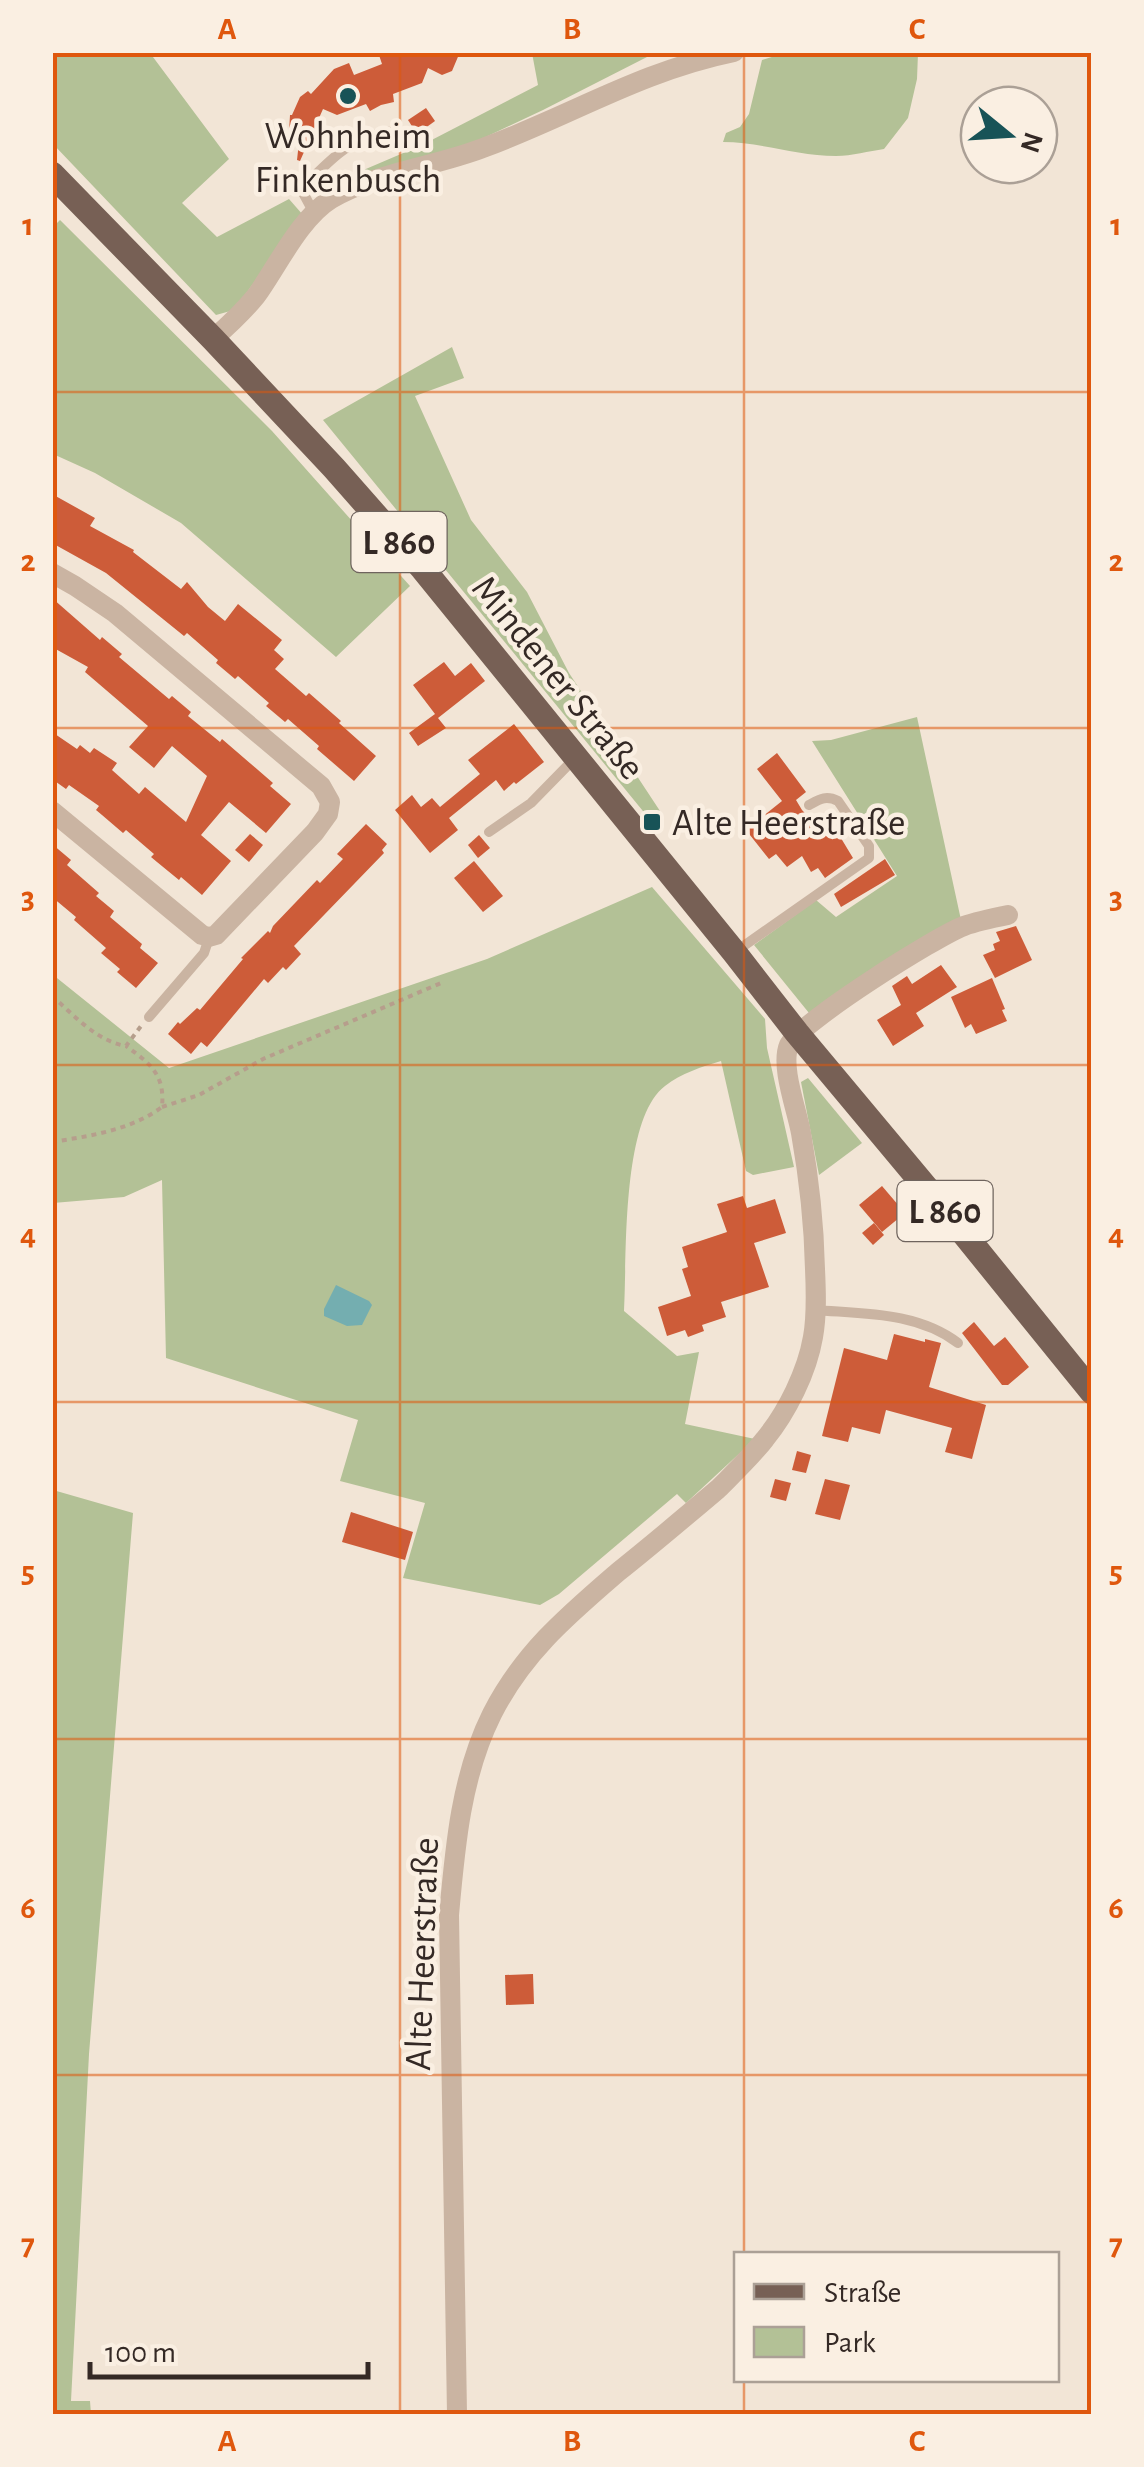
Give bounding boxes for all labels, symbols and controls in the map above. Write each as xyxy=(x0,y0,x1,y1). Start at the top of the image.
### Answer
text: A xyxy=(217,13,237,45)
text: B xyxy=(563,13,581,45)
text: C xyxy=(909,13,926,45)
marker: Wohnheim Finkenbusch xyxy=(337,85,359,107)
north arrow xyxy=(959,85,1059,185)
place label: Wohnheim Finkenbusch xyxy=(255,118,441,200)
text: N xyxy=(1015,129,1047,156)
text: 1 xyxy=(22,209,34,241)
text: 1 xyxy=(1110,209,1122,241)
road number: L 860 xyxy=(352,512,446,572)
text: 2 xyxy=(20,545,36,577)
text: 2 xyxy=(1108,545,1124,577)
street label: Mindener Straße xyxy=(464,569,651,787)
place label: Alte Heerstraße xyxy=(672,805,905,843)
marker: Alte Heerstraße xyxy=(641,811,663,833)
text: 3 xyxy=(21,882,35,914)
text: 3 xyxy=(1109,882,1123,914)
road number: L 860 xyxy=(898,1181,992,1241)
text: 4 xyxy=(20,1219,36,1251)
text: 4 xyxy=(1108,1219,1124,1251)
text: 5 xyxy=(21,1556,35,1588)
text: 5 xyxy=(1109,1556,1123,1588)
street label: Alte Heerstraße xyxy=(400,1837,446,2071)
text: 6 xyxy=(20,1892,36,1924)
text: 6 xyxy=(1108,1892,1124,1924)
text: 7 xyxy=(21,2229,35,2261)
text: 7 xyxy=(1109,2229,1123,2261)
legend xyxy=(734,2252,1059,2382)
text: Straße xyxy=(824,2278,901,2308)
scale bar xyxy=(90,2317,368,2379)
text: Park xyxy=(824,2328,876,2358)
text: 100 m xyxy=(105,2338,176,2368)
text: A xyxy=(217,2425,237,2457)
text: B xyxy=(563,2425,581,2457)
text: C xyxy=(909,2425,926,2457)

